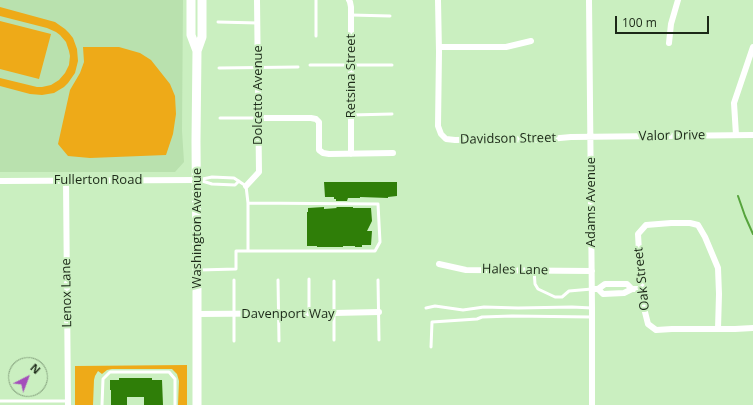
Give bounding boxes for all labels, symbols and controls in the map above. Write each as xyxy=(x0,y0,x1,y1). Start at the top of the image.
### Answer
scale bar xyxy=(617,8,711,34)
text: 100 m xyxy=(622,14,657,31)
street label: Retsina Street xyxy=(343,34,359,118)
street label: Dolcetto Avenue xyxy=(250,45,266,145)
street label: Valor Drive xyxy=(639,128,705,144)
street label: Davidson Street xyxy=(460,130,556,148)
street label: Adams Avenue xyxy=(583,157,599,247)
street label: Washington Avenue xyxy=(189,168,205,288)
street label: Fullerton Road xyxy=(54,172,142,188)
street label: Oak Street xyxy=(631,246,653,312)
street label: Lenox Lane xyxy=(59,258,75,328)
street label: Hales Lane xyxy=(482,262,548,278)
street label: Davenport Way xyxy=(241,306,335,322)
north arrow xyxy=(8,357,48,397)
text: N xyxy=(27,360,44,377)

